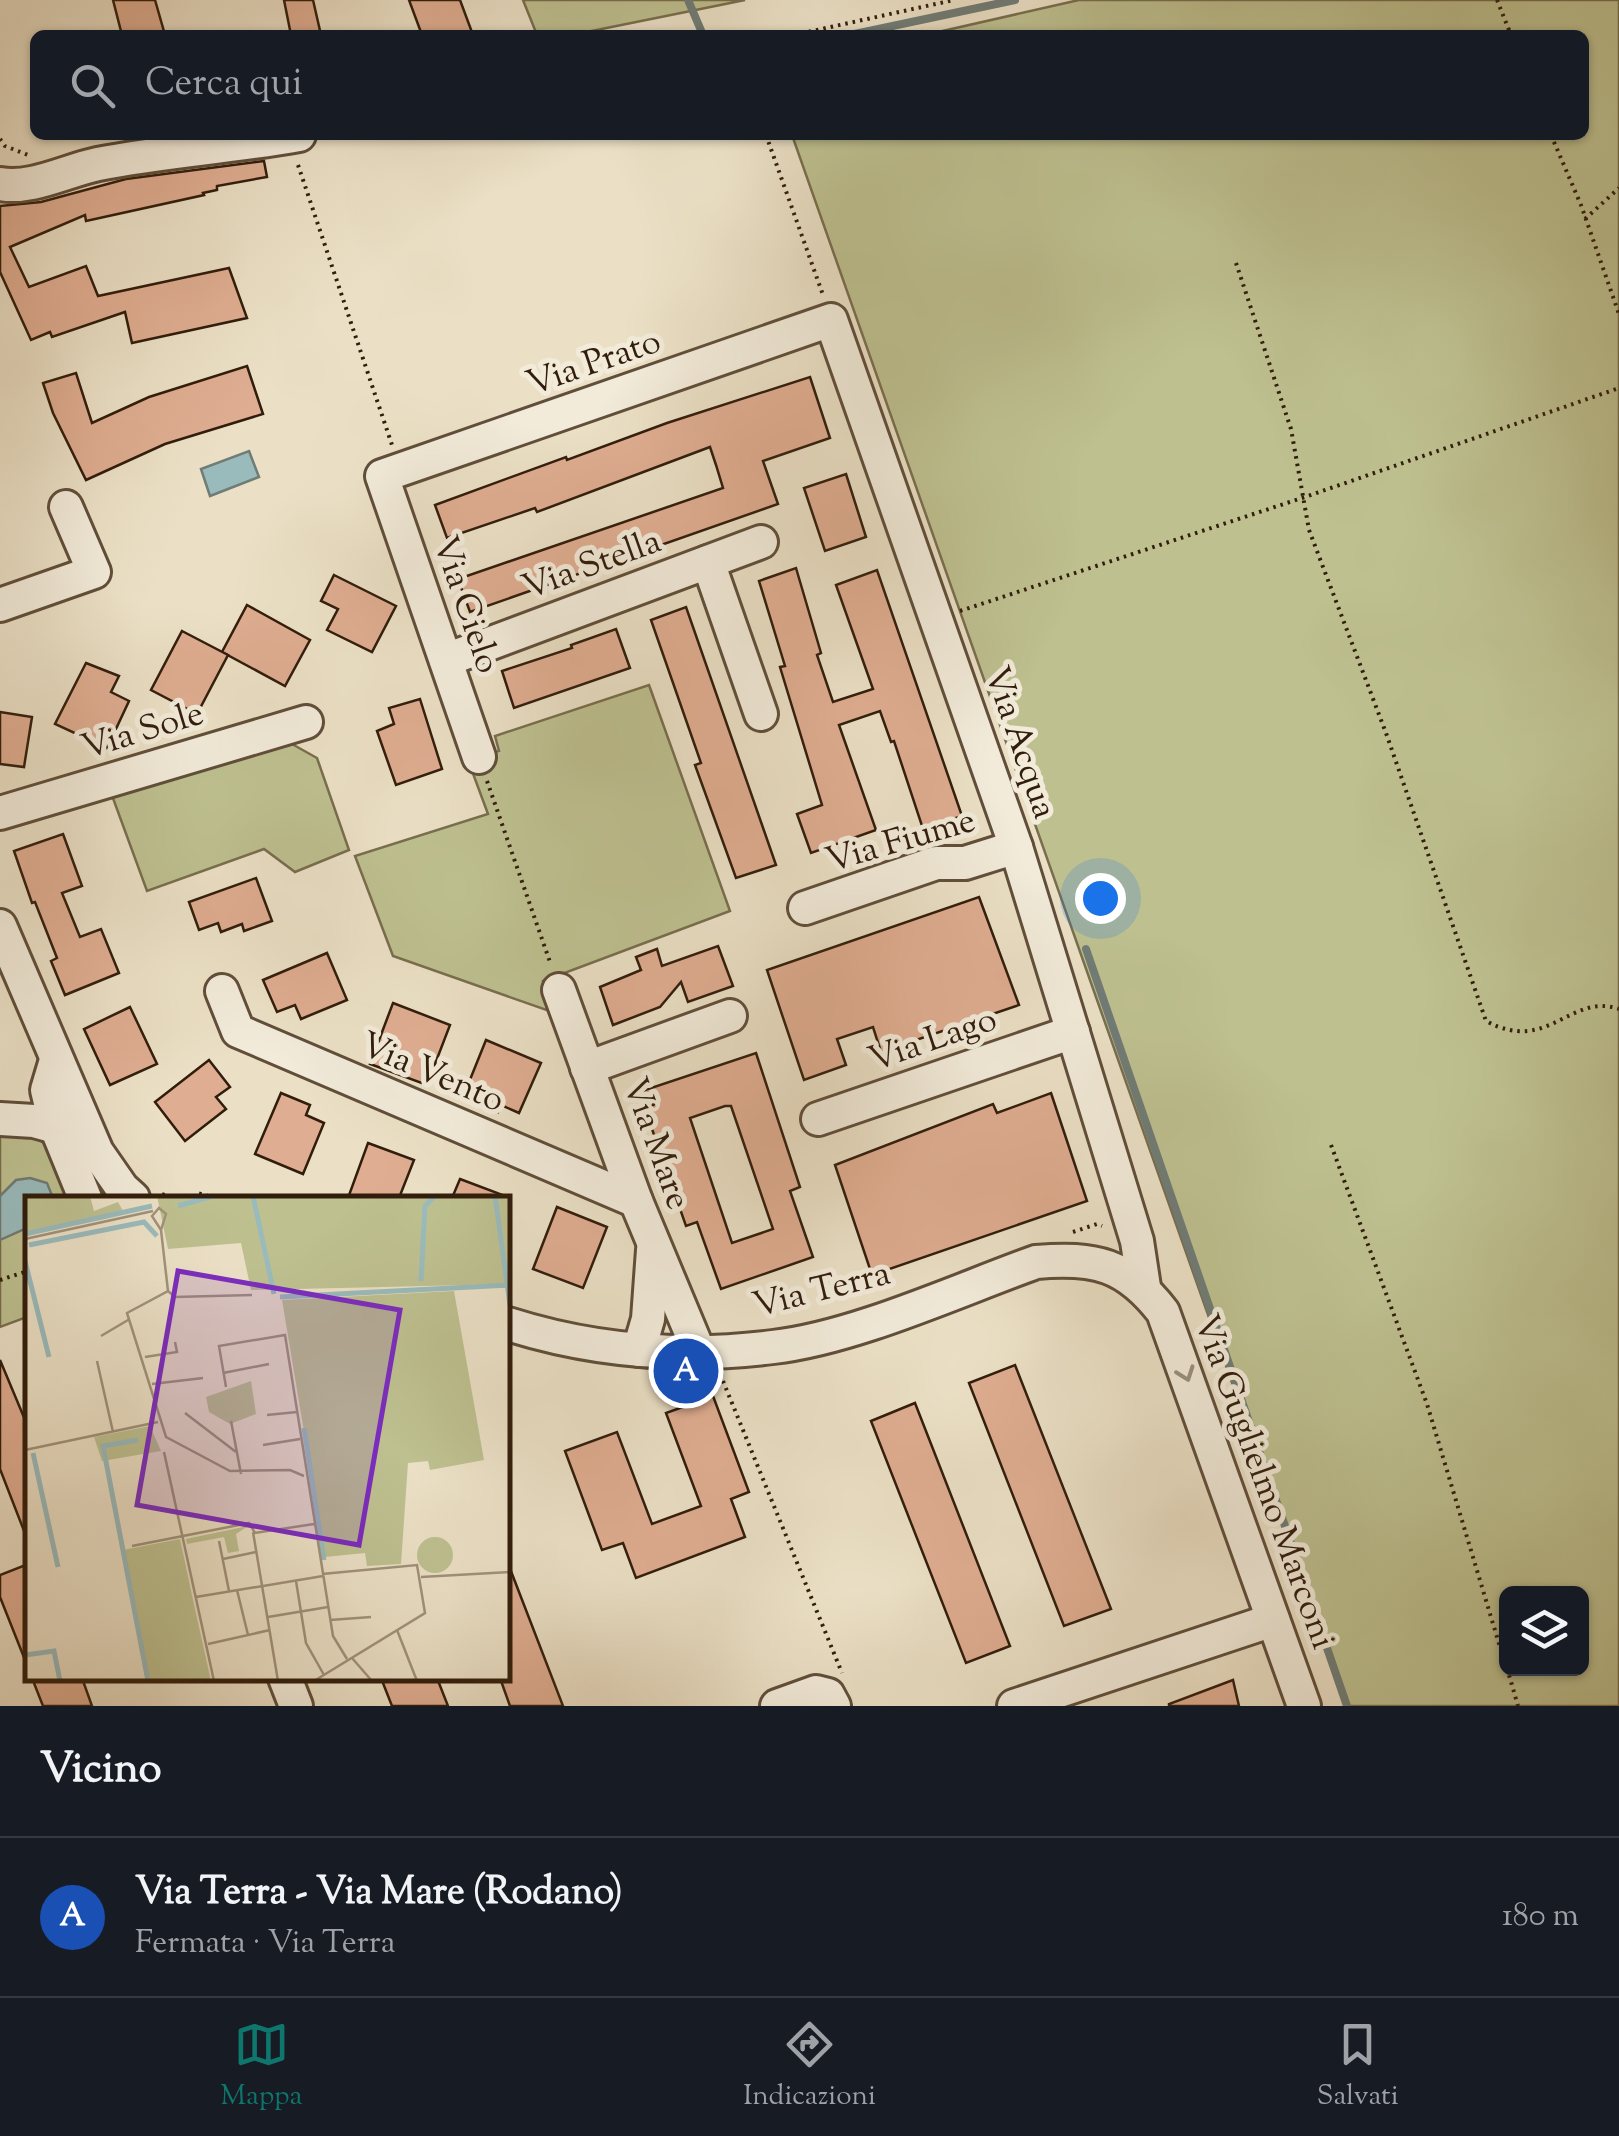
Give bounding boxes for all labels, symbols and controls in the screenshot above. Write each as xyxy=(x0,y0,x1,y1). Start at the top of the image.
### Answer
search box xyxy=(30,30,1589,140)
icon: search xyxy=(65,58,120,113)
text: Cerca qui xyxy=(145,58,303,112)
street label: Via Prato xyxy=(520,318,668,411)
street label: Via Stella xyxy=(516,518,669,615)
street label: Via Cielo xyxy=(417,530,512,681)
street label: Via Acqua xyxy=(969,660,1068,826)
street label: Via Sole xyxy=(76,690,210,775)
street label: Via Fiume xyxy=(820,797,982,888)
your location xyxy=(1075,873,1126,924)
street label: Via Lago xyxy=(862,996,1004,1087)
street label: Via Vento xyxy=(352,1021,512,1127)
street label: Via Mare xyxy=(607,1071,702,1217)
inset map xyxy=(25,1196,510,1681)
street label: Via Terra xyxy=(748,1250,896,1333)
street label: Via Guglielmo Marconi xyxy=(1178,1308,1347,1657)
pin: A xyxy=(654,1334,718,1408)
one-way arrow xyxy=(1174,1365,1194,1382)
map controls xyxy=(1499,1586,1589,1676)
button: layers xyxy=(1499,1586,1589,1676)
text: Vicino xyxy=(40,1741,161,1801)
text: Via Terra - Via Mare (Rodano) xyxy=(135,1867,623,1921)
text: A xyxy=(60,1894,85,1940)
text: 180 m xyxy=(1502,1894,1579,1940)
text: Fermata · Via Terra xyxy=(135,1921,395,1967)
tab: Mappa xyxy=(220,2017,302,2117)
tab: Indicazioni xyxy=(743,2017,876,2117)
tab: Salvati xyxy=(1317,2017,1399,2117)

